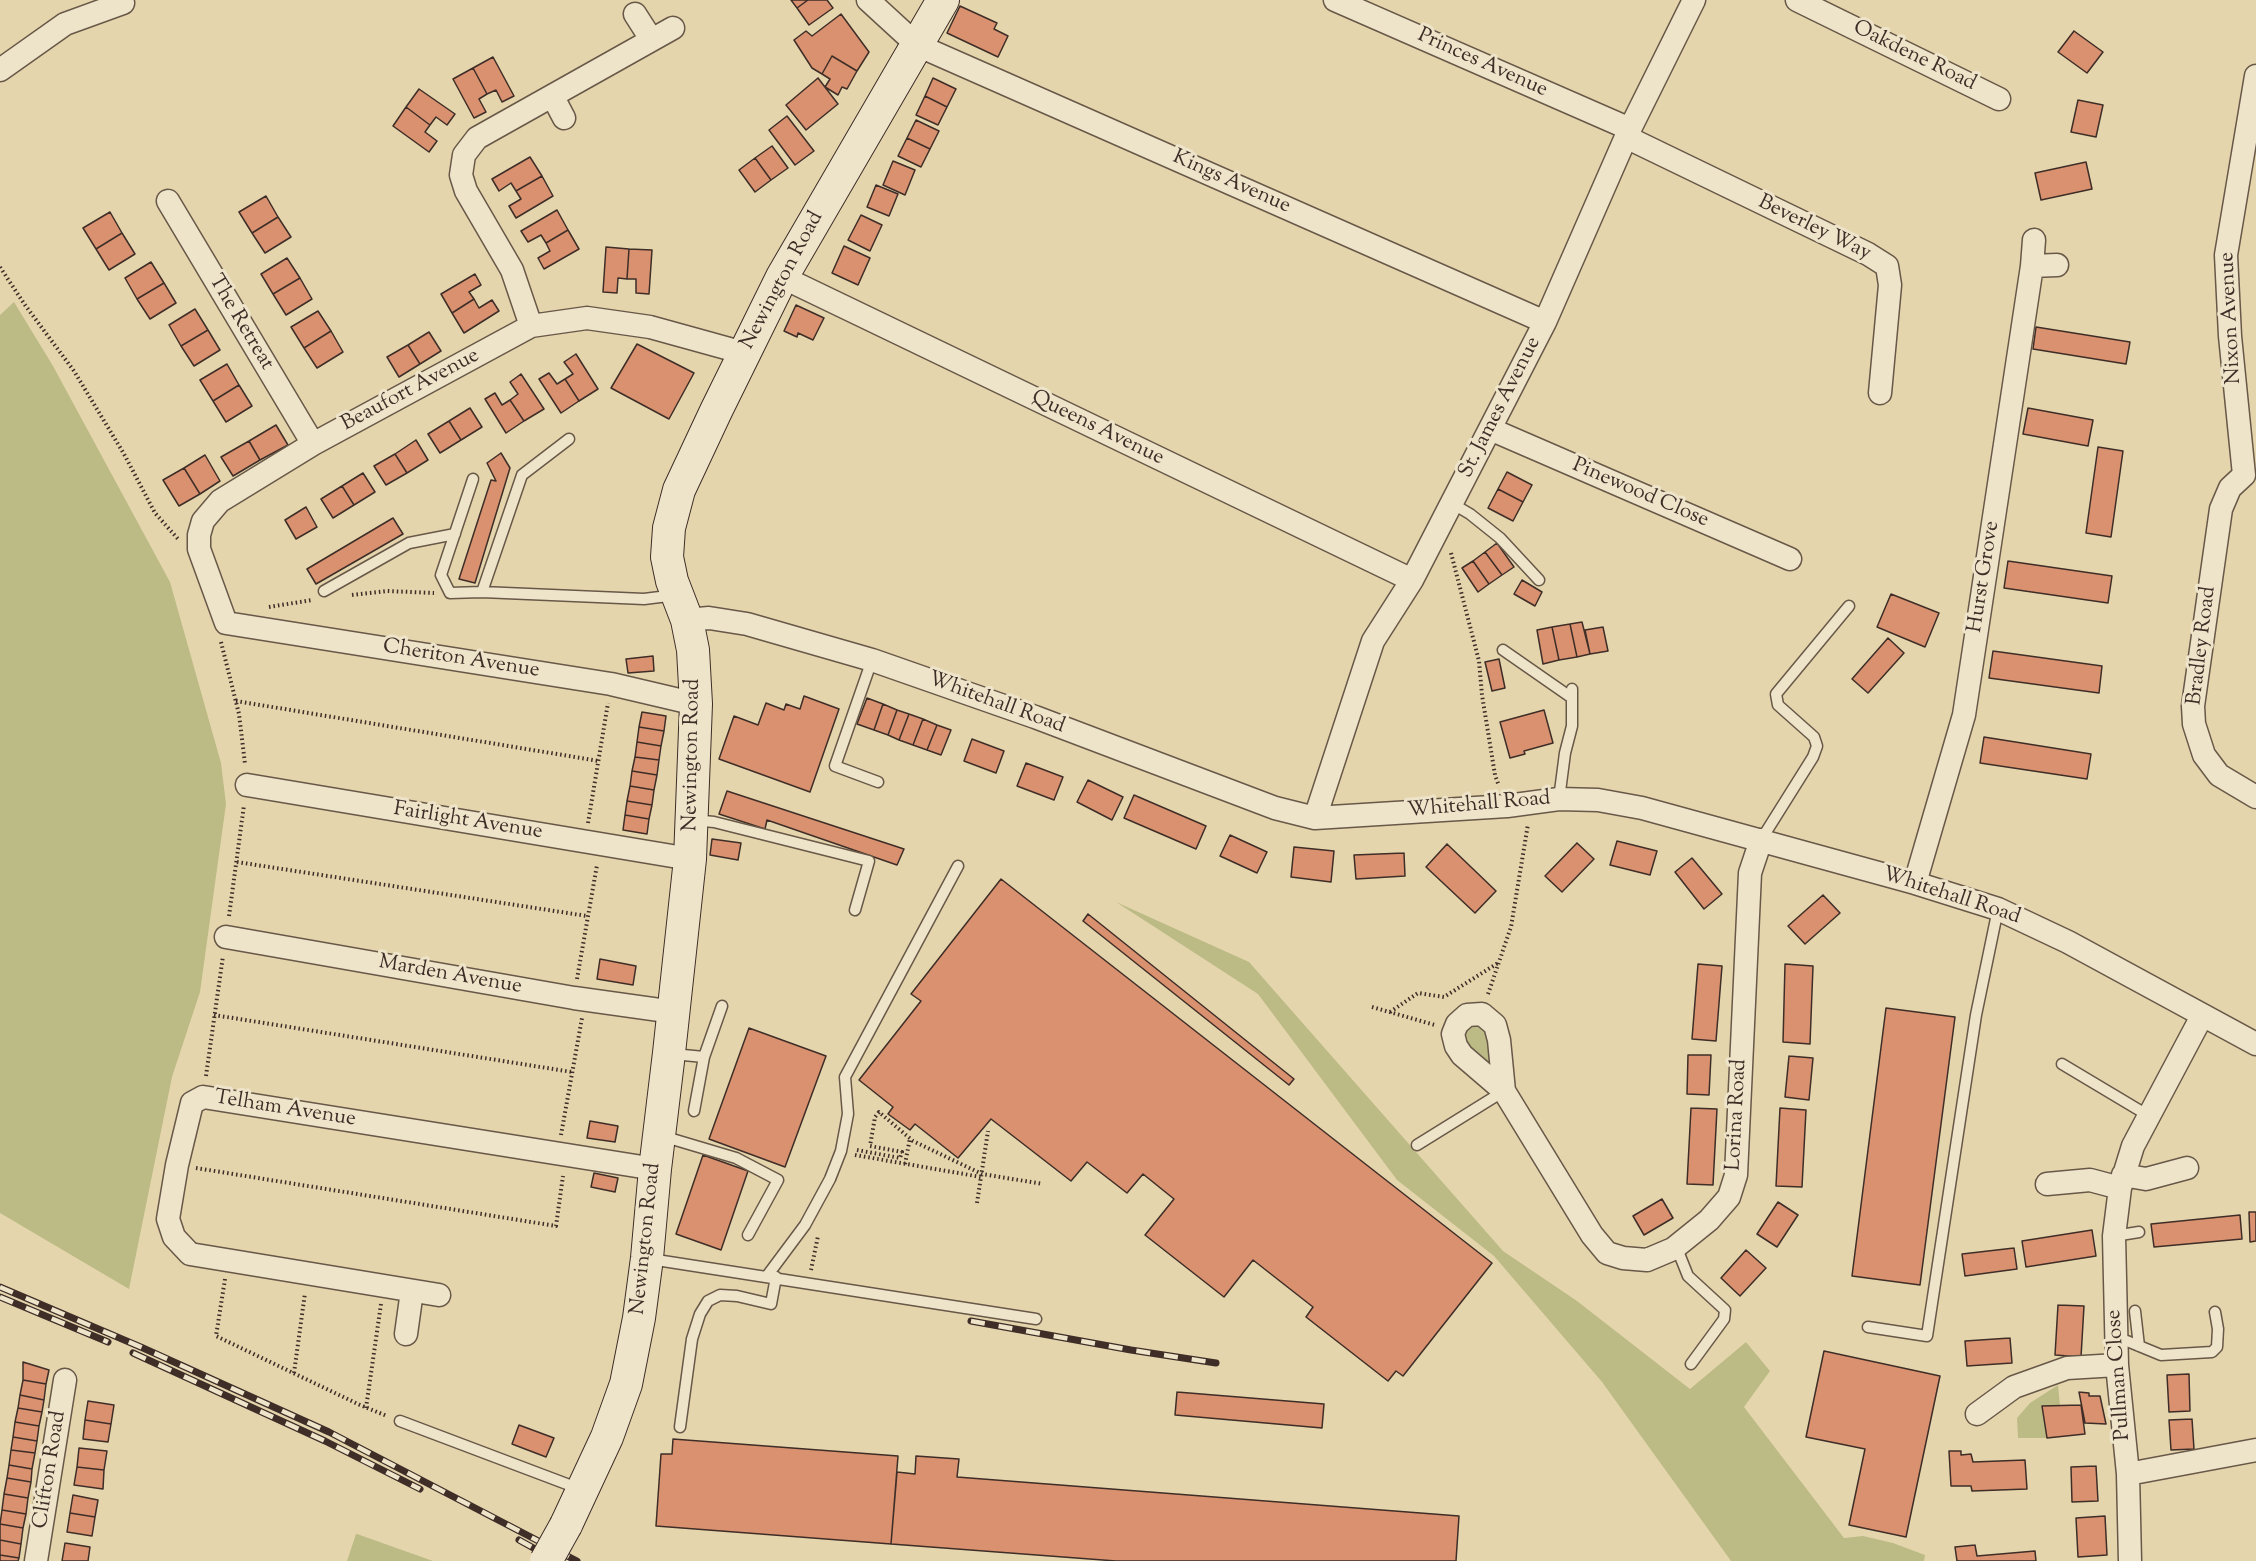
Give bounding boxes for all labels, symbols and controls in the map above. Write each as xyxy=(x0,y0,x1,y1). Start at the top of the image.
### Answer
street label: Oakdene Road xyxy=(1848,16,1980,98)
street label: Princes Avenue xyxy=(1413,24,1551,104)
street label: Kings Avenue xyxy=(1168,146,1294,220)
street label: Beverley Way xyxy=(1753,191,1875,267)
street label: Newington Road xyxy=(736,208,830,354)
street label: Nixon Avenue xyxy=(2216,251,2248,385)
street label: The Retreat xyxy=(202,271,278,375)
street label: St. James Avenue xyxy=(1455,333,1547,483)
street label: Beaufort Avenue xyxy=(338,344,484,438)
street label: Queens Avenue xyxy=(1027,386,1167,472)
street label: Pinewood Close xyxy=(1568,454,1712,534)
street label: Hurst Grove xyxy=(1964,519,2006,635)
street label: Bradley Road xyxy=(2183,585,2223,707)
street label: Cheriton Avenue xyxy=(381,635,541,685)
street label: Whitehall Road xyxy=(924,668,1068,740)
street label: Newington Road xyxy=(679,678,707,832)
street label: Whitehall Road xyxy=(1406,787,1552,825)
street label: Fairlight Avenue xyxy=(392,798,544,846)
street label: Whitehall Road xyxy=(1879,863,2023,931)
street label: Marden Avenue xyxy=(376,951,524,1001)
street label: Lorina Road xyxy=(1722,1059,1754,1171)
street label: Telham Avenue xyxy=(213,1086,357,1134)
street label: Newington Road xyxy=(626,1162,668,1316)
street label: Pullman Close xyxy=(2103,1309,2137,1441)
street label: Clifton Road xyxy=(29,1409,73,1531)

